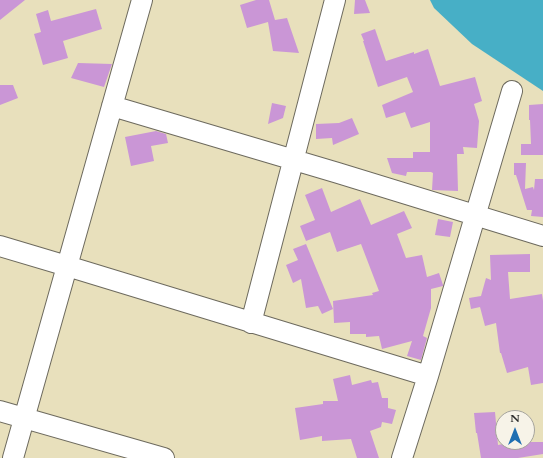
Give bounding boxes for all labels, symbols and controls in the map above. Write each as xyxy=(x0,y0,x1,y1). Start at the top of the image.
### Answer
north arrow xyxy=(495,410,535,450)
text: N xyxy=(510,411,520,426)

